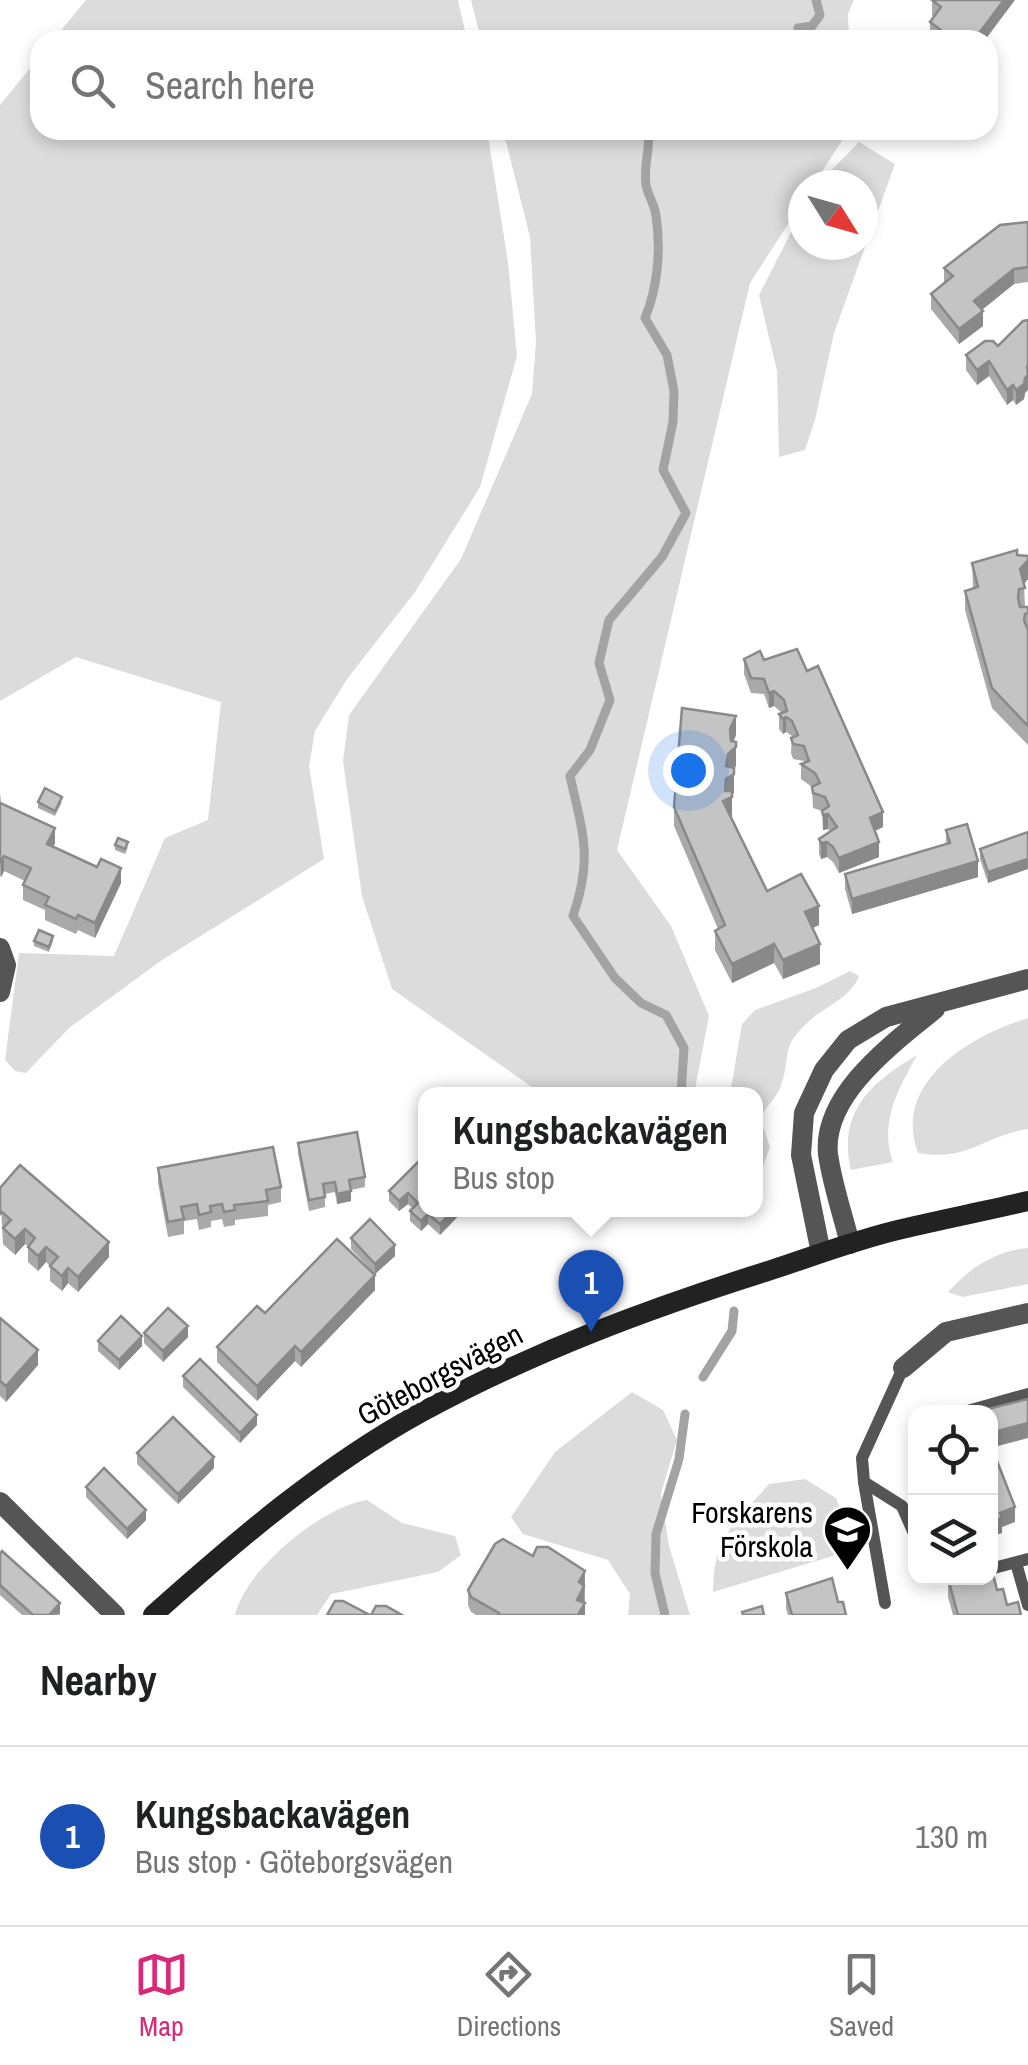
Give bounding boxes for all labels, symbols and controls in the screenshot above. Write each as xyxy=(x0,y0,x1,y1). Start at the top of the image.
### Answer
search box xyxy=(30,30,998,140)
icon: search xyxy=(65,58,120,113)
text: Search here xyxy=(145,60,315,111)
north arrow xyxy=(788,170,878,260)
your location xyxy=(663,745,714,796)
popup xyxy=(418,1087,763,1217)
text: Kungsbackavägen xyxy=(453,1105,728,1156)
text: Bus stop xyxy=(453,1156,555,1199)
pin: 1 xyxy=(558,1250,624,1332)
street label: Göteborgsvägen xyxy=(350,1314,529,1434)
map controls xyxy=(908,1405,998,1585)
button: locate xyxy=(908,1405,998,1495)
place label: Forskarens Förskola xyxy=(691,1492,813,1566)
button: layers xyxy=(908,1495,998,1585)
school or university icon: Forskarens Förskola xyxy=(822,1504,874,1572)
text: Nearby xyxy=(40,1652,157,1708)
text: Kungsbackavägen xyxy=(135,1789,410,1840)
text: 1 xyxy=(65,1815,80,1858)
text: 130 m xyxy=(915,1815,988,1858)
text: Bus stop · Göteborgsvägen xyxy=(135,1840,453,1883)
tab: Map xyxy=(134,1947,189,2045)
tab: Directions xyxy=(457,1947,561,2045)
tab: Saved xyxy=(829,1947,894,2045)

